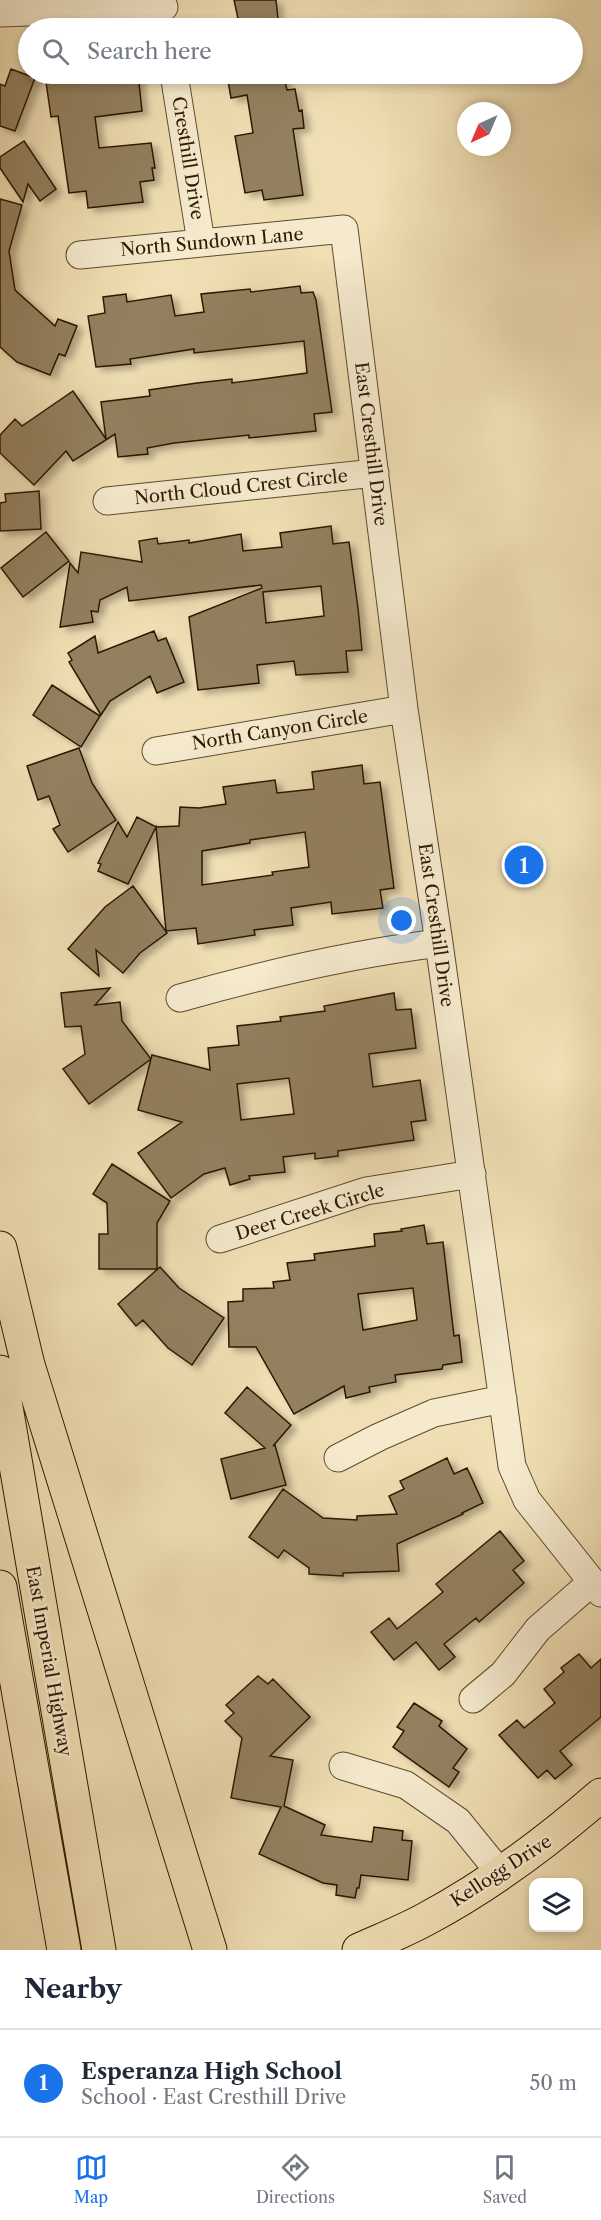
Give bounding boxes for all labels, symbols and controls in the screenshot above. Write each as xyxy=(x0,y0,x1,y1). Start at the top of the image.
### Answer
search box xyxy=(18,18,583,84)
icon: search xyxy=(39,35,72,68)
text: Search here xyxy=(87,38,212,65)
street label: Cresthill Drive xyxy=(167,95,209,221)
north arrow xyxy=(457,102,511,156)
street label: North Sundown Lane xyxy=(120,223,304,261)
street label: East Cresthill Drive xyxy=(350,361,392,527)
street label: North Cloud Crest Circle xyxy=(133,465,349,509)
street label: North Canyon Circle xyxy=(190,705,370,755)
street label: East Cresthill Drive xyxy=(414,842,458,1008)
pin: 1 xyxy=(504,842,544,888)
your location xyxy=(387,906,416,935)
street label: Deer Creek Circle xyxy=(233,1179,387,1245)
street label: East Imperial Highway xyxy=(21,1564,77,1759)
street label: Kellogg Drive xyxy=(446,1830,556,1912)
map controls xyxy=(529,1878,583,1932)
button: layers xyxy=(529,1878,583,1932)
text: Nearby xyxy=(24,1973,122,2005)
text: Esperanza High School xyxy=(81,2058,342,2085)
text: 1 xyxy=(39,2071,48,2095)
text: 50 m xyxy=(530,2071,577,2095)
text: School · East Cresthill Drive xyxy=(81,2085,346,2109)
tab: Map xyxy=(74,2151,108,2207)
tab: Directions xyxy=(256,2151,335,2207)
tab: Saved xyxy=(483,2151,527,2207)

